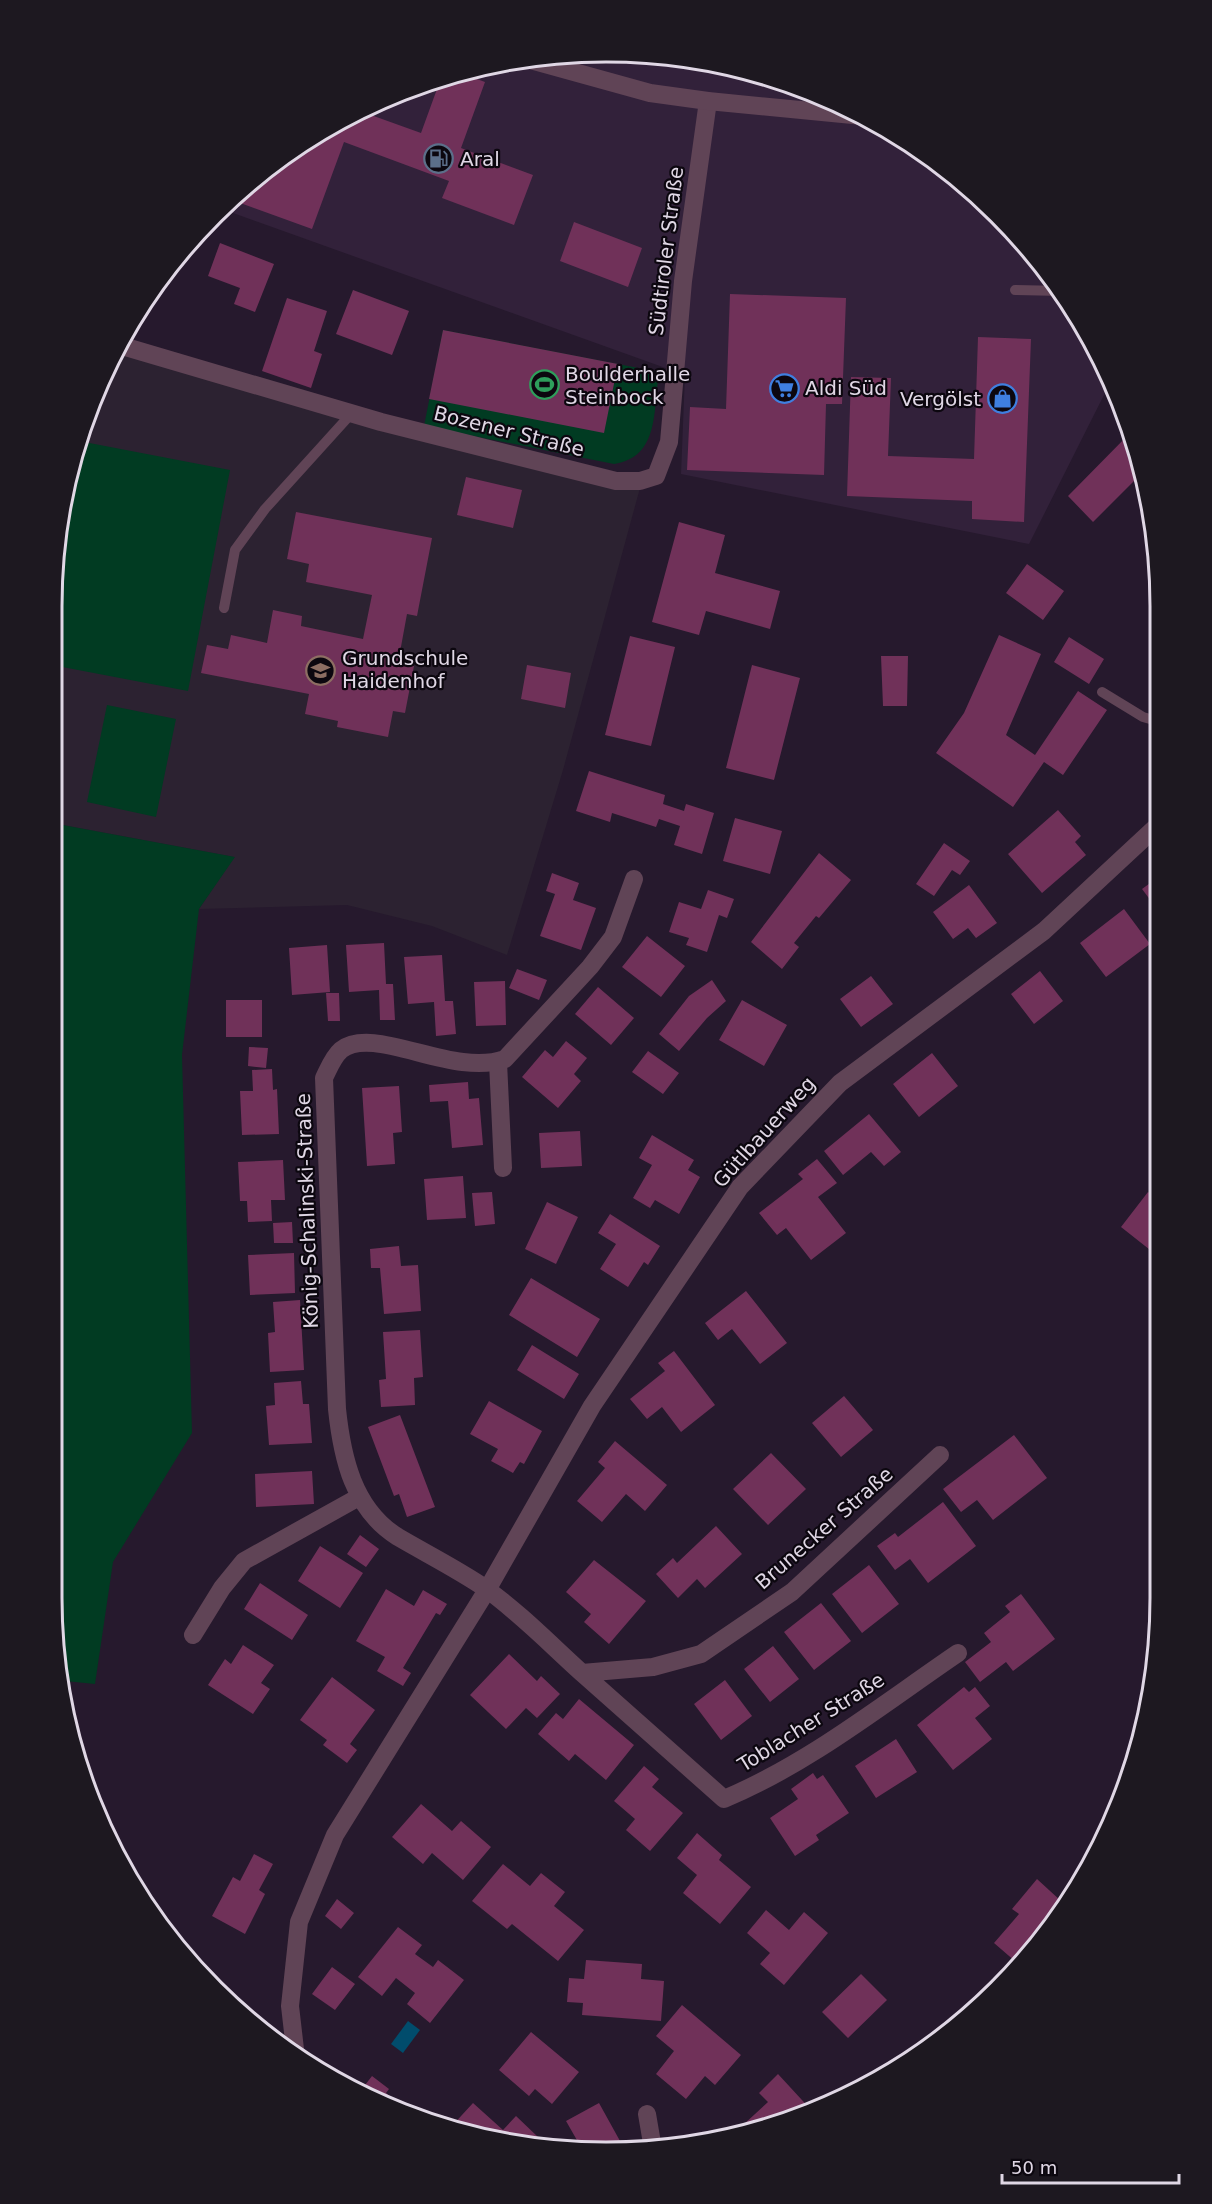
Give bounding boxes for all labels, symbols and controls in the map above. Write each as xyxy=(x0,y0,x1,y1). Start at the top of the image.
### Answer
fuel station icon: Aral xyxy=(423,143,455,175)
place label: Aral xyxy=(460,147,500,171)
street label: Südtiroler Straße xyxy=(644,165,688,337)
place label: Boulderhalle Steinbock xyxy=(565,362,690,409)
sports icon: Boulderhalle Steinbock xyxy=(528,369,560,401)
supermarket icon: Aldi Süd xyxy=(768,372,800,404)
place label: Aldi Süd xyxy=(805,376,887,400)
shop icon: Vergölst xyxy=(986,383,1018,415)
place label: Vergölst xyxy=(900,387,981,411)
street label: Bozener Straße xyxy=(431,401,587,461)
place label: Grundschule Haidenhof xyxy=(342,646,468,693)
school or university icon: Grundschule Haidenhof xyxy=(305,654,337,686)
street label: Gütlbauerweg xyxy=(708,1072,820,1192)
street label: König-Schalinski-Straße xyxy=(291,1093,323,1329)
street label: Brunecker Straße xyxy=(750,1462,898,1594)
street label: Toblacher Straße xyxy=(733,1667,889,1777)
scale bar xyxy=(1002,2147,1179,2185)
text: 50 m xyxy=(1011,2157,1057,2178)

